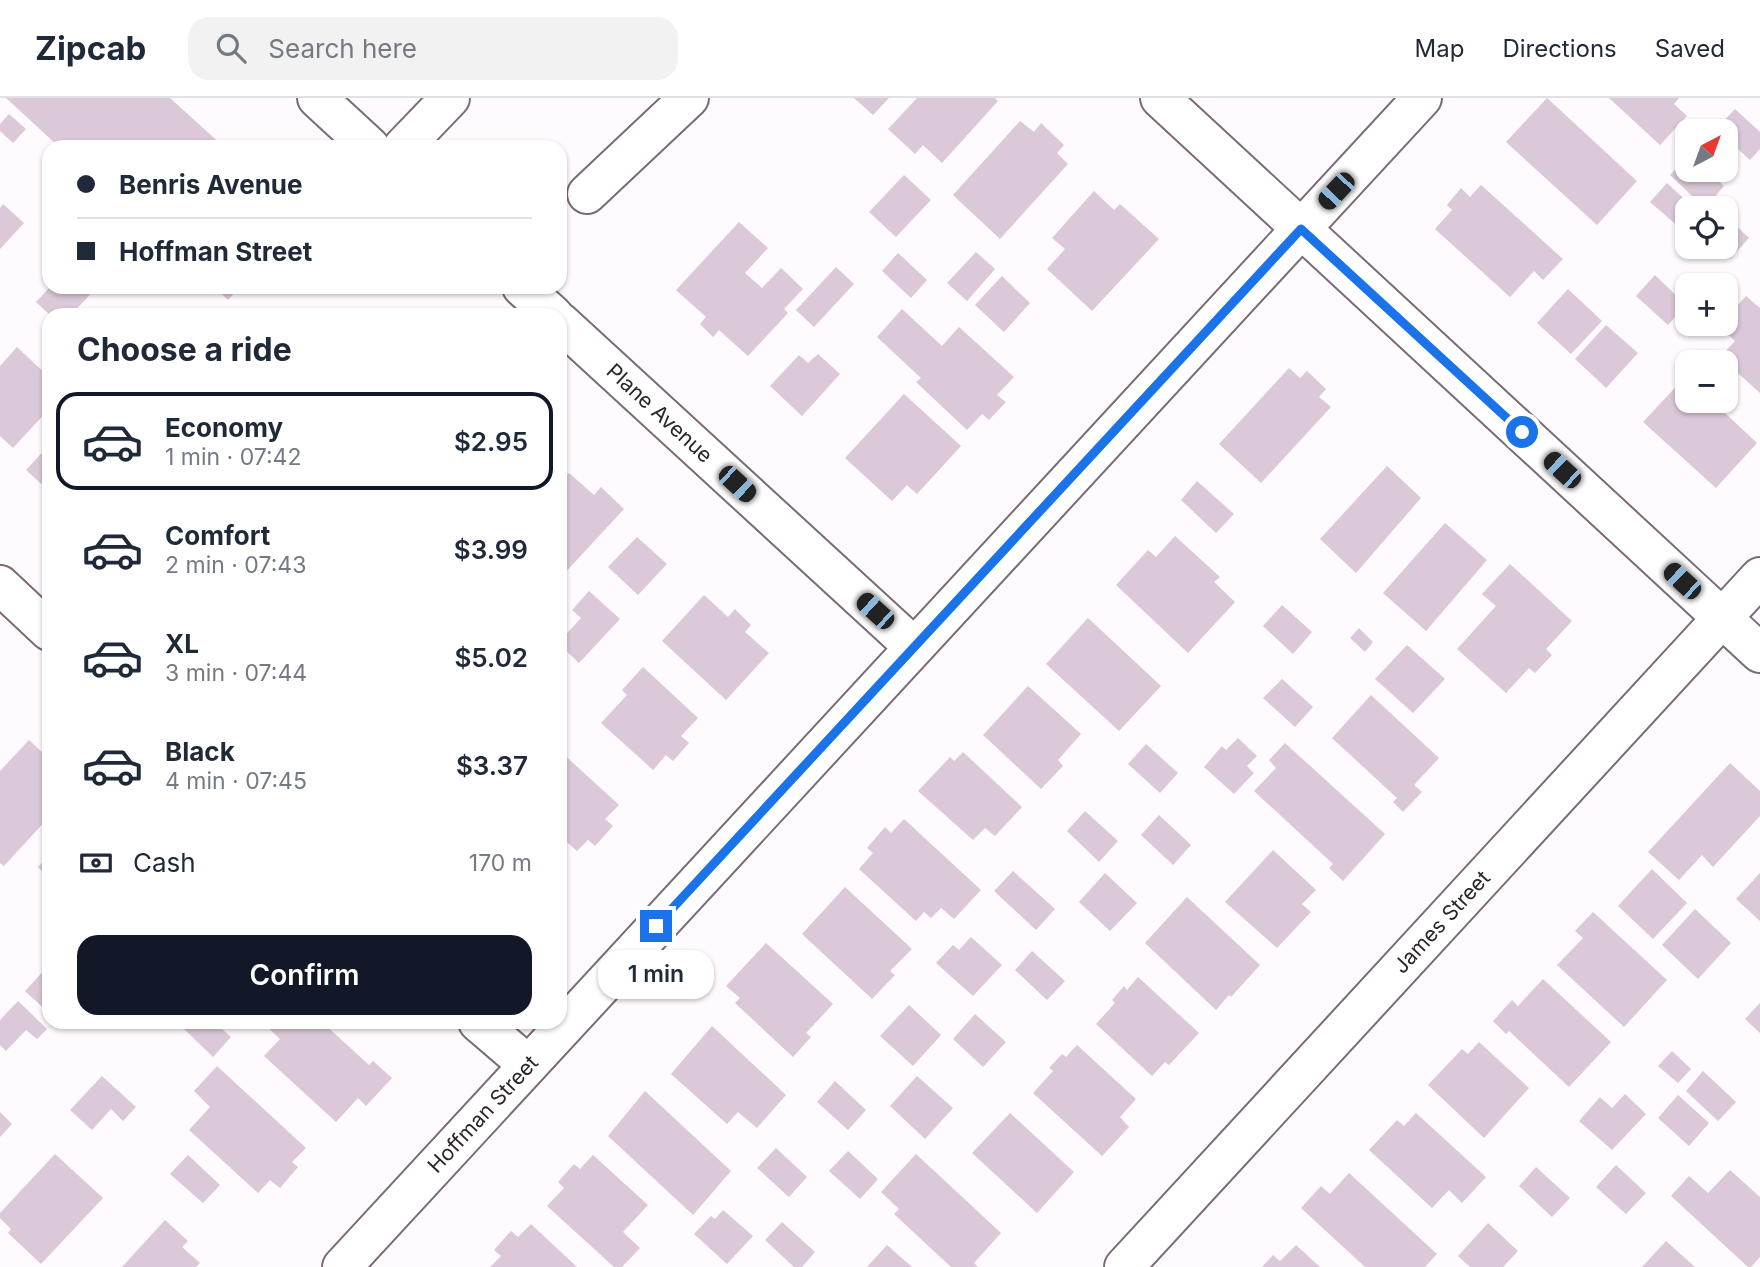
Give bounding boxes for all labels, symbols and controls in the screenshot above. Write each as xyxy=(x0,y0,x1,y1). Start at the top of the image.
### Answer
search box xyxy=(188,17,678,80)
text: Zipcab xyxy=(35,28,146,68)
icon: search xyxy=(212,29,250,67)
text: Search here xyxy=(268,33,417,64)
text: Map xyxy=(1415,34,1464,63)
text: Directions xyxy=(1502,34,1617,63)
text: Saved xyxy=(1655,34,1725,63)
north arrow xyxy=(1675,119,1738,182)
map controls xyxy=(1675,119,1738,413)
car xyxy=(1314,168,1359,214)
text: Benris Avenue xyxy=(119,169,303,200)
button: locate xyxy=(1675,196,1738,259)
text: Hoffman Street xyxy=(119,236,312,267)
button: + xyxy=(1675,273,1738,336)
text: Choose a ride xyxy=(77,330,292,369)
button: − xyxy=(1675,350,1738,413)
street label: Plane Avenue xyxy=(602,358,718,468)
icon: car xyxy=(81,410,144,473)
text: Economy xyxy=(165,412,283,443)
route start xyxy=(1506,416,1538,448)
text: $2.95 xyxy=(454,426,528,457)
text: 1 min · 07:42 xyxy=(165,443,302,471)
car xyxy=(1540,448,1585,492)
car xyxy=(715,462,760,506)
icon: car xyxy=(81,518,144,581)
text: Comfort xyxy=(165,520,270,551)
text: $3.99 xyxy=(454,534,528,565)
text: 2 min · 07:43 xyxy=(165,551,306,579)
car xyxy=(1660,559,1705,603)
car xyxy=(853,589,898,633)
icon: car xyxy=(81,626,144,689)
text: XL xyxy=(165,628,199,659)
text: $5.02 xyxy=(454,642,528,673)
text: 3 min · 07:44 xyxy=(165,659,307,687)
icon: car xyxy=(81,734,144,797)
text: Black xyxy=(165,736,235,767)
text: $3.37 xyxy=(456,750,528,781)
text: 4 min · 07:45 xyxy=(165,767,307,795)
icon: cash xyxy=(77,844,115,882)
text: Cash xyxy=(133,847,196,878)
text: 170 m xyxy=(469,849,532,877)
street label: James Street xyxy=(1388,865,1495,978)
route end xyxy=(640,910,672,942)
button: Confirm xyxy=(77,935,532,1015)
callout: 1 min xyxy=(598,950,714,1000)
text: 1 min xyxy=(628,960,684,988)
street label: Hoffman Street xyxy=(422,1050,543,1178)

